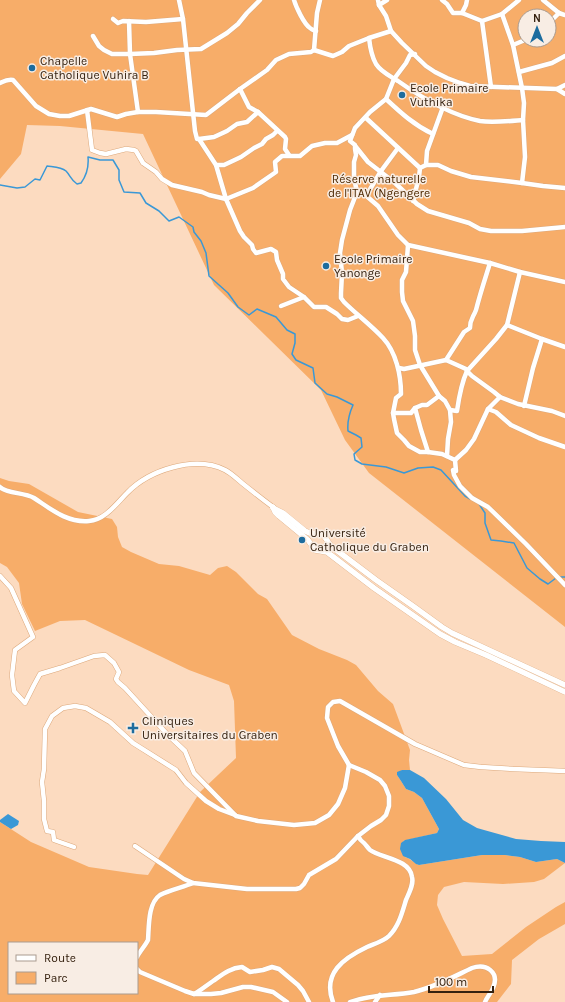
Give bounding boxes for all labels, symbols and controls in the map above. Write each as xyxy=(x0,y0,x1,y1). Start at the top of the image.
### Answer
north arrow xyxy=(517,8,557,48)
text: N xyxy=(533,12,541,25)
place label: Chapelle Catholique Vuhira B xyxy=(40,54,149,82)
marker: Chapelle Catholique Vuhira B xyxy=(27,63,37,73)
place label: Ecole Primaire Vuthika xyxy=(410,81,488,109)
marker: Ecole Primaire Vuthika xyxy=(397,90,407,100)
park label: Réserve naturelle de l'ITAV (Ngengere xyxy=(328,172,430,200)
place label: Ecole Primaire Yanonge xyxy=(334,252,412,280)
marker: Ecole Primaire Yanonge xyxy=(321,261,331,271)
place label: Université Catholique du Graben xyxy=(310,526,429,554)
marker: Université Catholique du Graben xyxy=(297,535,307,545)
place label: Cliniques Universitaires du Graben xyxy=(142,714,278,742)
marker: Cliniques Universitaires du Graben xyxy=(127,722,139,734)
legend xyxy=(8,942,138,994)
text: Route xyxy=(44,951,76,965)
scale bar xyxy=(429,968,493,994)
text: Parc xyxy=(44,971,68,985)
text: 100 m xyxy=(435,975,467,989)

